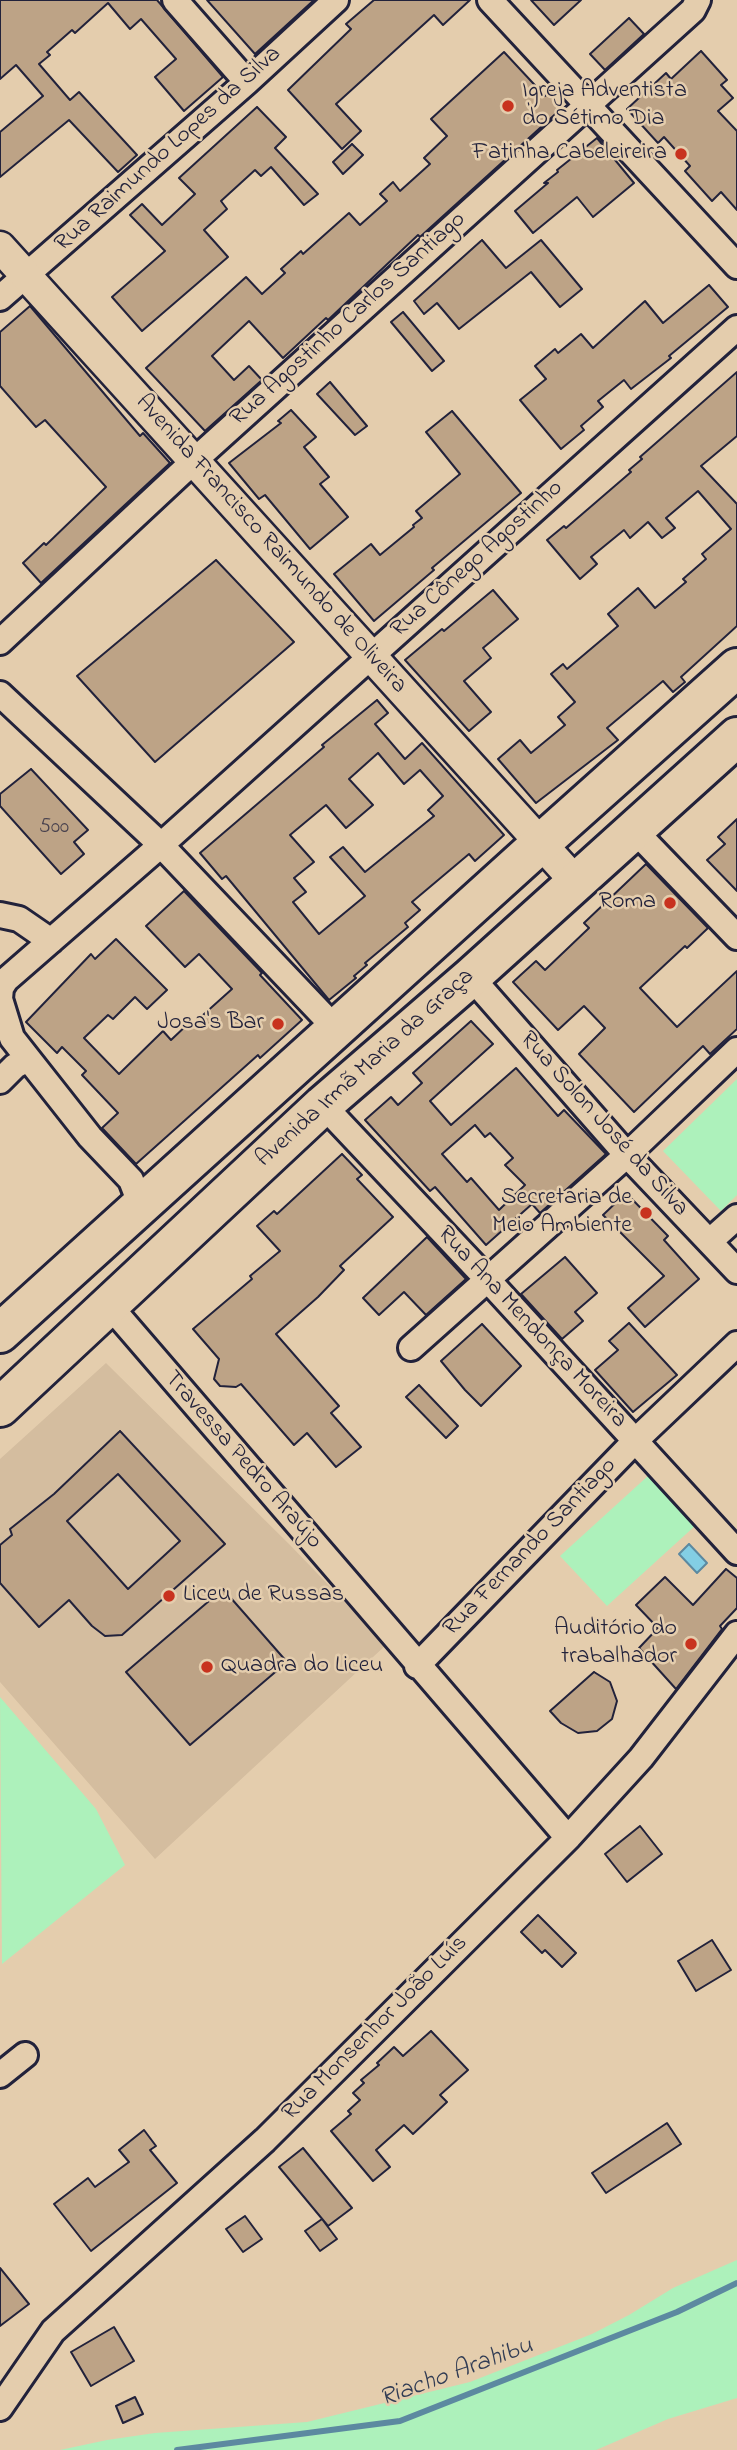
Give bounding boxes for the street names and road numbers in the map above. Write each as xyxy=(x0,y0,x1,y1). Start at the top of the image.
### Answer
street label: Rua Raimundo Lopes da Silva xyxy=(50,41,288,259)
street label: Rua Agostinho Carlos Santiago xyxy=(225,206,473,434)
street label: Avenida Francisco Raimundo de Oliveira xyxy=(128,389,412,701)
street label: Rua Cônego Agostinho xyxy=(386,475,570,645)
street label: Avenida Irmã Maria da Graça xyxy=(251,963,481,1175)
street label: Rua Solon José da Silva xyxy=(512,1027,694,1223)
street label: Rua Ana Mendonça Moreira xyxy=(430,1221,632,1435)
street label: Travessa Pedro Araújo xyxy=(157,1366,327,1556)
street label: Rua Fernando Santiago xyxy=(438,1453,624,1643)
street label: Rua Monsenhor João Luís xyxy=(277,1930,475,2128)

